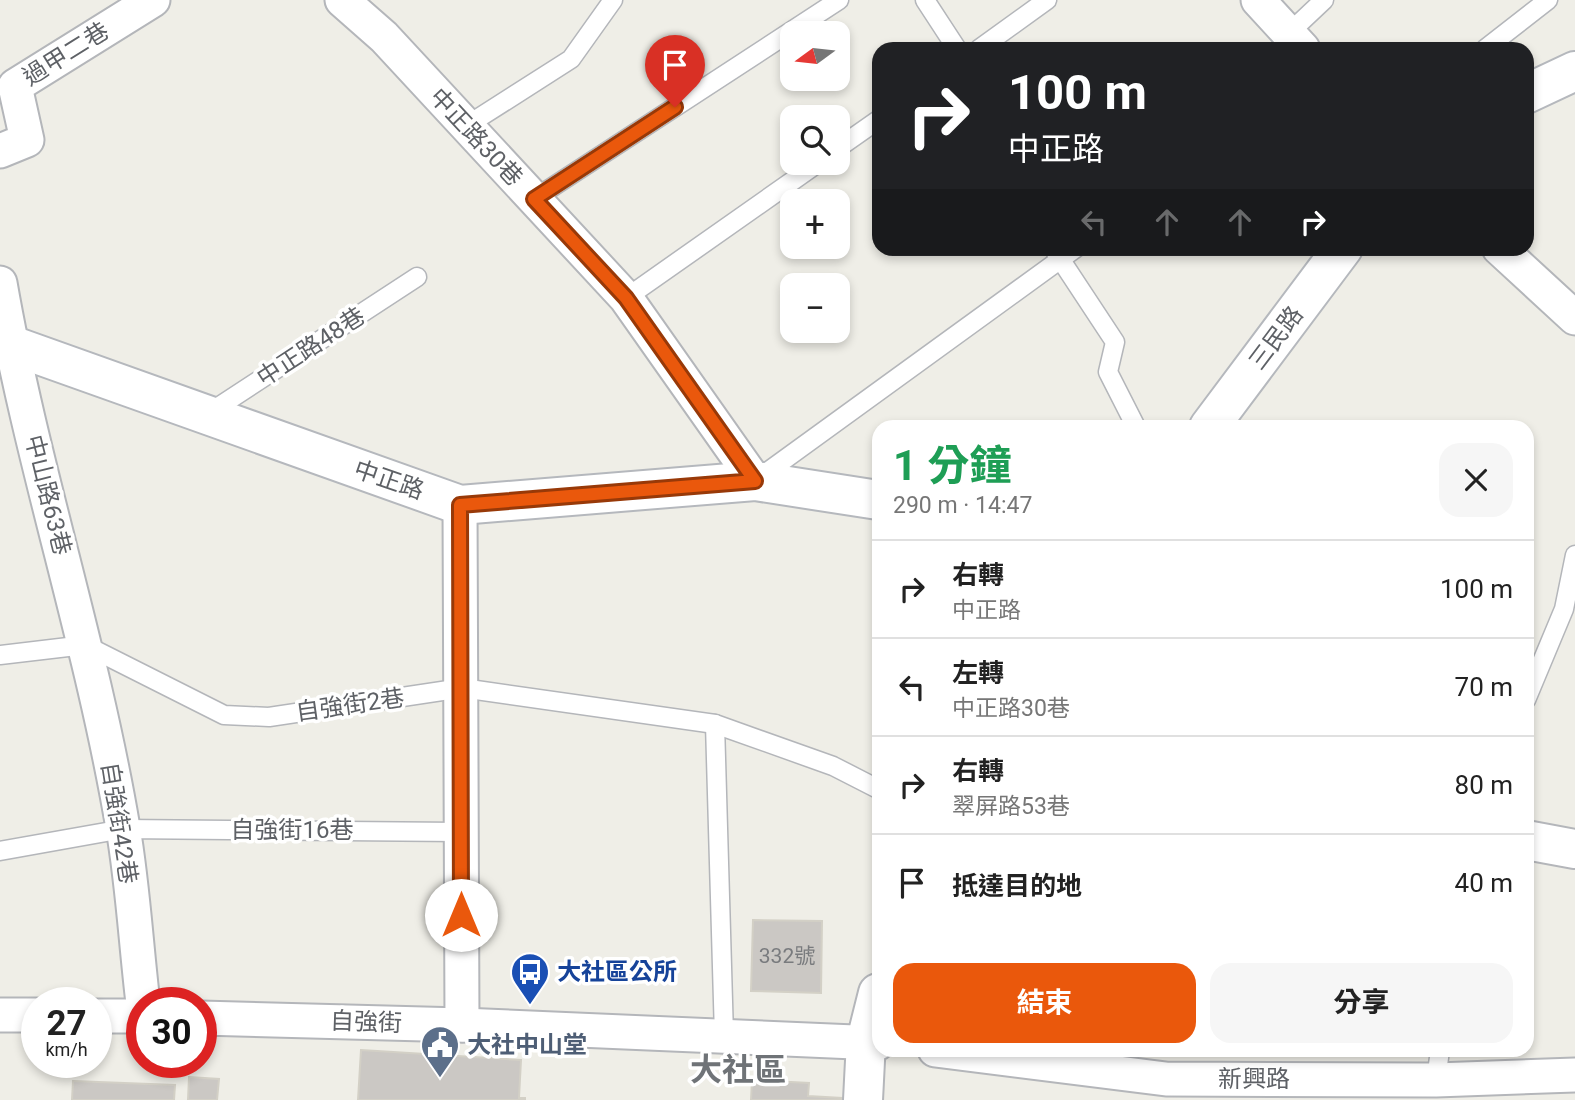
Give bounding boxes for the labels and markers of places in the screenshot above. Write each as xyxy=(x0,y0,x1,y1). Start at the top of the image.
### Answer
pin xyxy=(645,35,705,107)
bus stop icon: 大社區公所 xyxy=(509,951,551,1006)
place label: 大社區公所 xyxy=(557,958,677,986)
public building icon: 大社中山堂 xyxy=(419,1024,461,1079)
place label: 大社中山堂 xyxy=(467,1031,587,1059)

